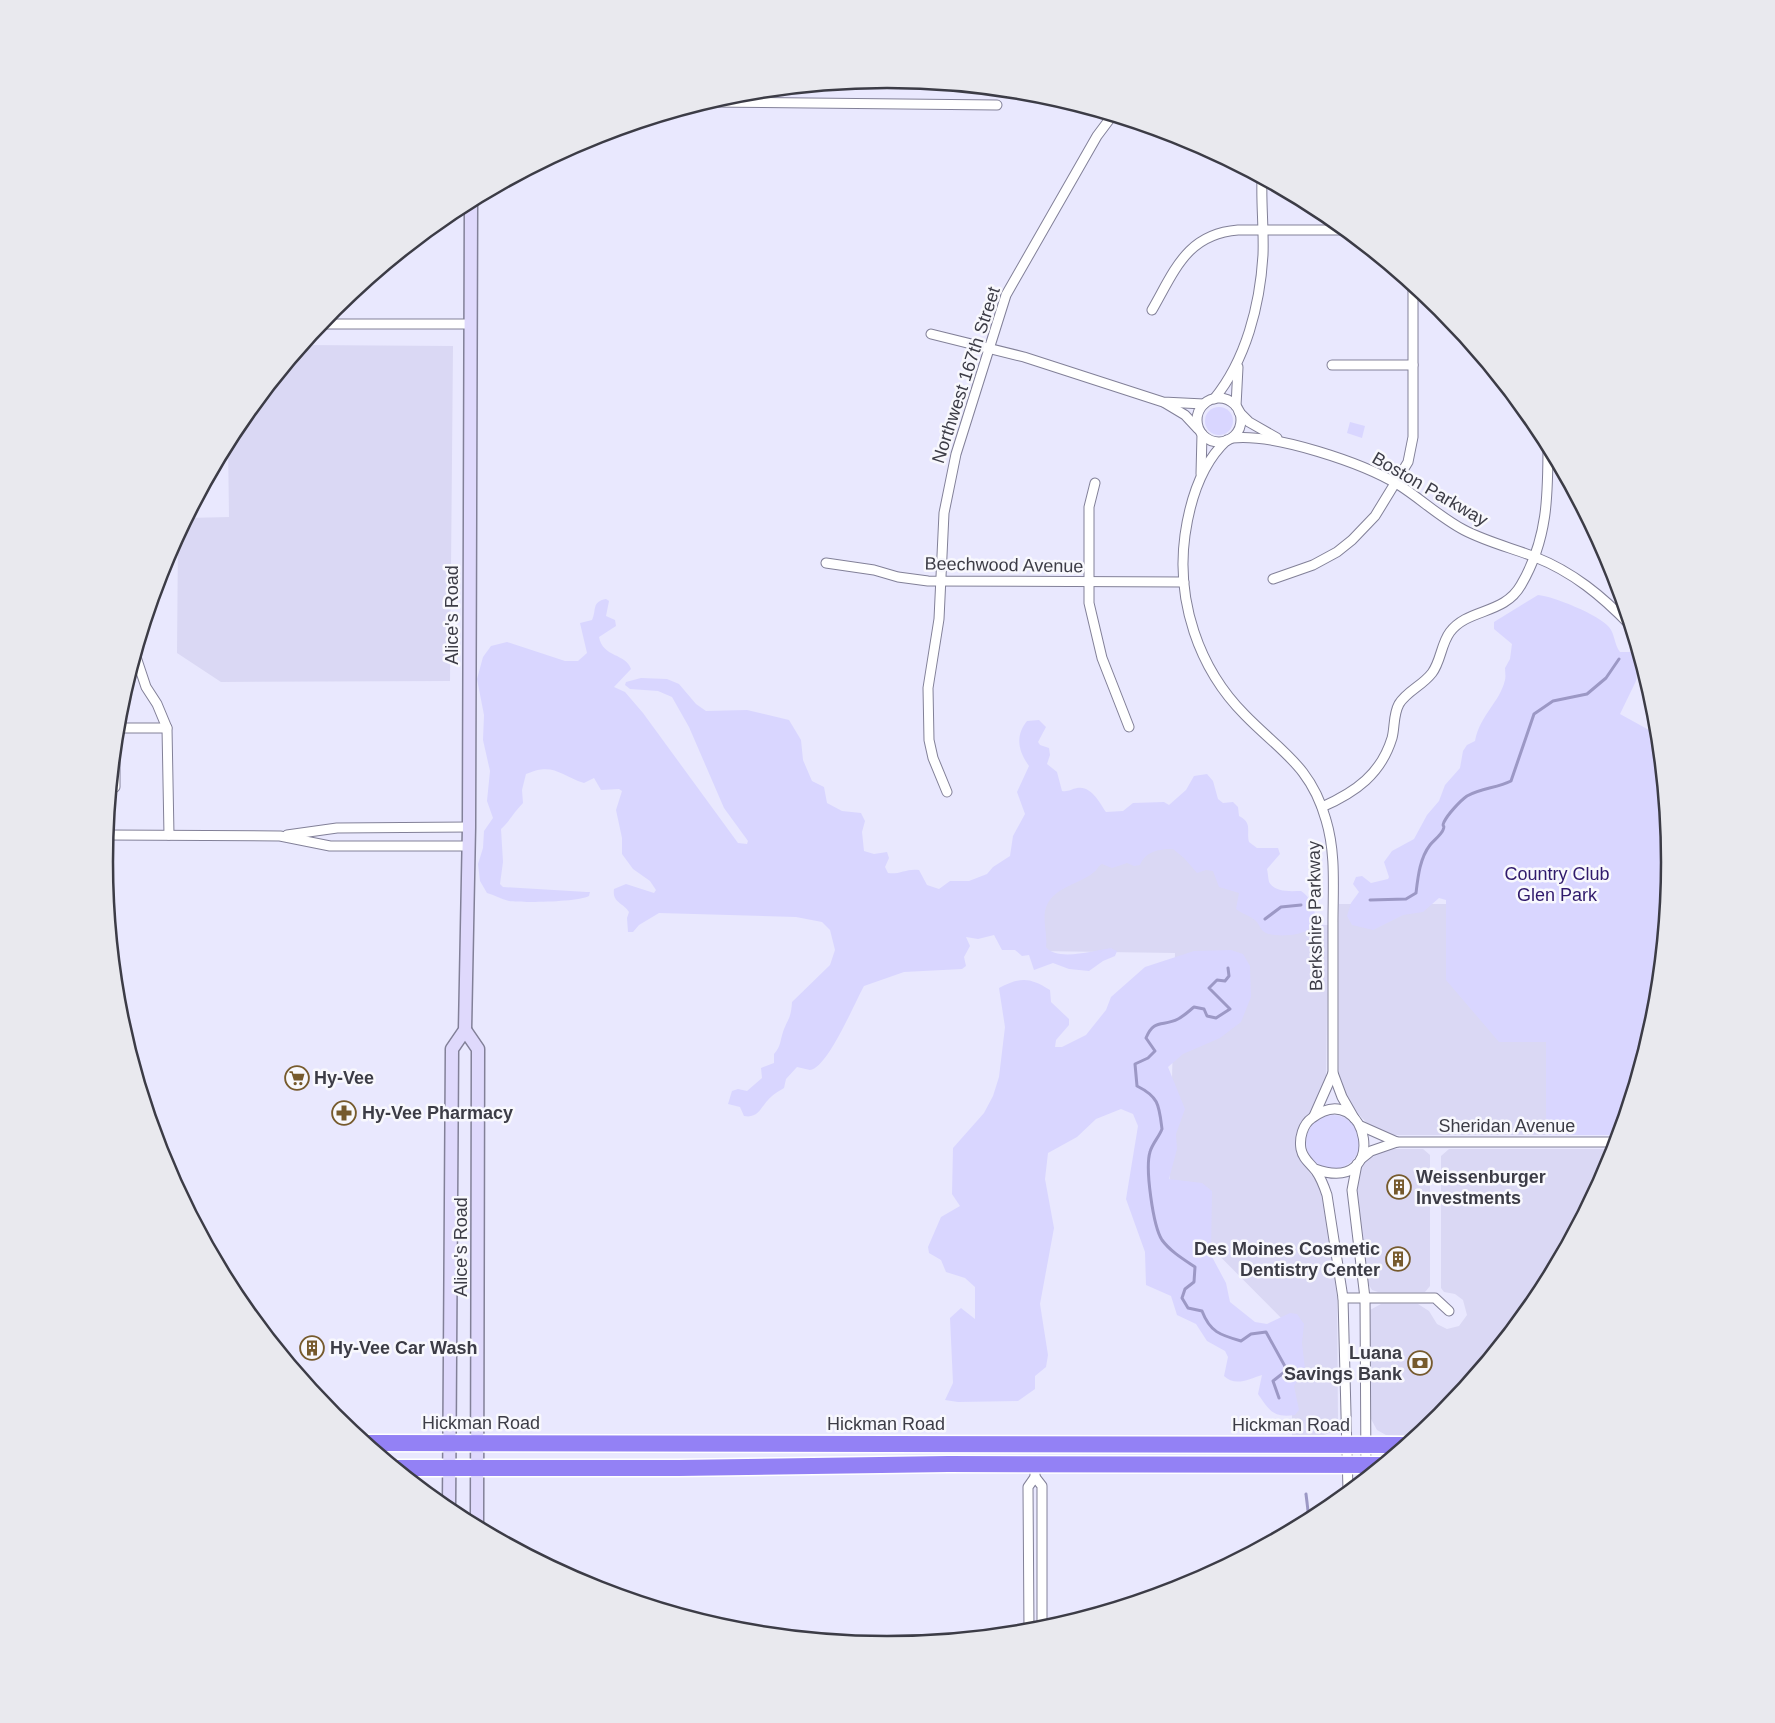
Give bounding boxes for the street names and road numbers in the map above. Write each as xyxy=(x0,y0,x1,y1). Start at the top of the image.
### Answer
street label: Northwest 167th Street xyxy=(928,284,1004,466)
street label: Boston Parkway xyxy=(1369,448,1491,530)
street label: Beechwood Avenue xyxy=(924,554,1084,576)
street label: Alice's Road xyxy=(442,565,462,665)
street label: Berkshire Parkway xyxy=(1304,841,1326,991)
street label: Sheridan Avenue xyxy=(1439,1116,1575,1136)
street label: Alice's Road xyxy=(451,1197,471,1297)
street label: Hickman Road xyxy=(422,1413,540,1433)
street label: Hickman Road xyxy=(827,1414,945,1434)
street label: Hickman Road xyxy=(1232,1415,1350,1435)

